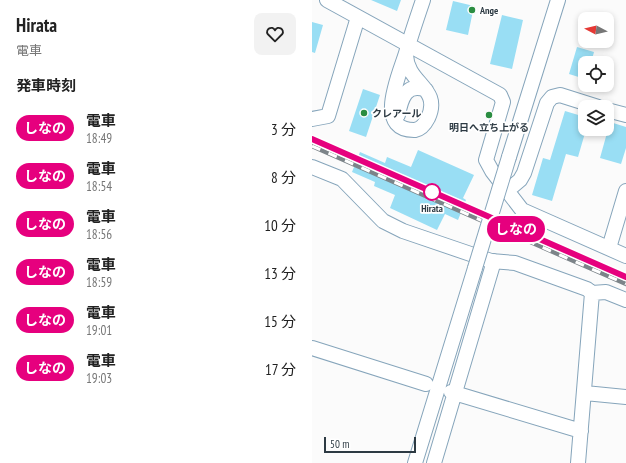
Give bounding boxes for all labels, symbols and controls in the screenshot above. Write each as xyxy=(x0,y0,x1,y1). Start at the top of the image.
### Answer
place label: Ange xyxy=(479,4,498,17)
marker: Ange xyxy=(467,5,477,15)
north arrow xyxy=(578,12,614,48)
map controls xyxy=(578,12,614,136)
text: Hirata xyxy=(16,13,57,37)
button: heart xyxy=(254,13,296,55)
text: 電車 xyxy=(16,42,42,59)
button: locate xyxy=(578,56,614,92)
text: 発車時刻 xyxy=(16,76,76,95)
button: layers xyxy=(578,100,614,136)
place label: クレアール xyxy=(372,107,421,120)
marker: クレアール xyxy=(359,108,369,118)
marker: 明日へ立ち上がる xyxy=(484,110,494,120)
text: 電車 xyxy=(86,111,116,130)
text: しなの xyxy=(24,119,66,137)
text: 3 分 xyxy=(271,120,296,139)
place label: 明日へ立ち上がる xyxy=(449,121,529,134)
text: 18:49 xyxy=(86,130,112,147)
text: 電車 xyxy=(86,159,116,178)
text: しなの xyxy=(24,167,66,185)
text: 8 分 xyxy=(271,168,296,187)
text: 18:54 xyxy=(86,178,112,195)
marker: Hirata xyxy=(423,183,441,201)
place label: Hirata xyxy=(421,202,443,215)
text: 電車 xyxy=(86,207,116,226)
text: しなの xyxy=(24,215,66,233)
text: 10 分 xyxy=(264,216,296,235)
line badge: しなの xyxy=(493,216,539,242)
text: しなの xyxy=(495,220,537,238)
text: 18:56 xyxy=(86,226,112,243)
text: 電車 xyxy=(86,255,116,274)
text: しなの xyxy=(24,263,66,281)
text: 13 分 xyxy=(264,264,296,283)
text: 18:59 xyxy=(86,274,112,291)
text: 電車 xyxy=(86,303,116,322)
text: しなの xyxy=(24,311,66,329)
text: 15 分 xyxy=(264,312,296,331)
text: 19:01 xyxy=(86,322,112,339)
text: 電車 xyxy=(86,351,116,370)
text: しなの xyxy=(24,359,66,377)
text: 17 分 xyxy=(265,360,296,379)
text: 19:03 xyxy=(86,370,112,387)
scale bar xyxy=(324,435,416,454)
text: 50 m xyxy=(330,437,349,451)

